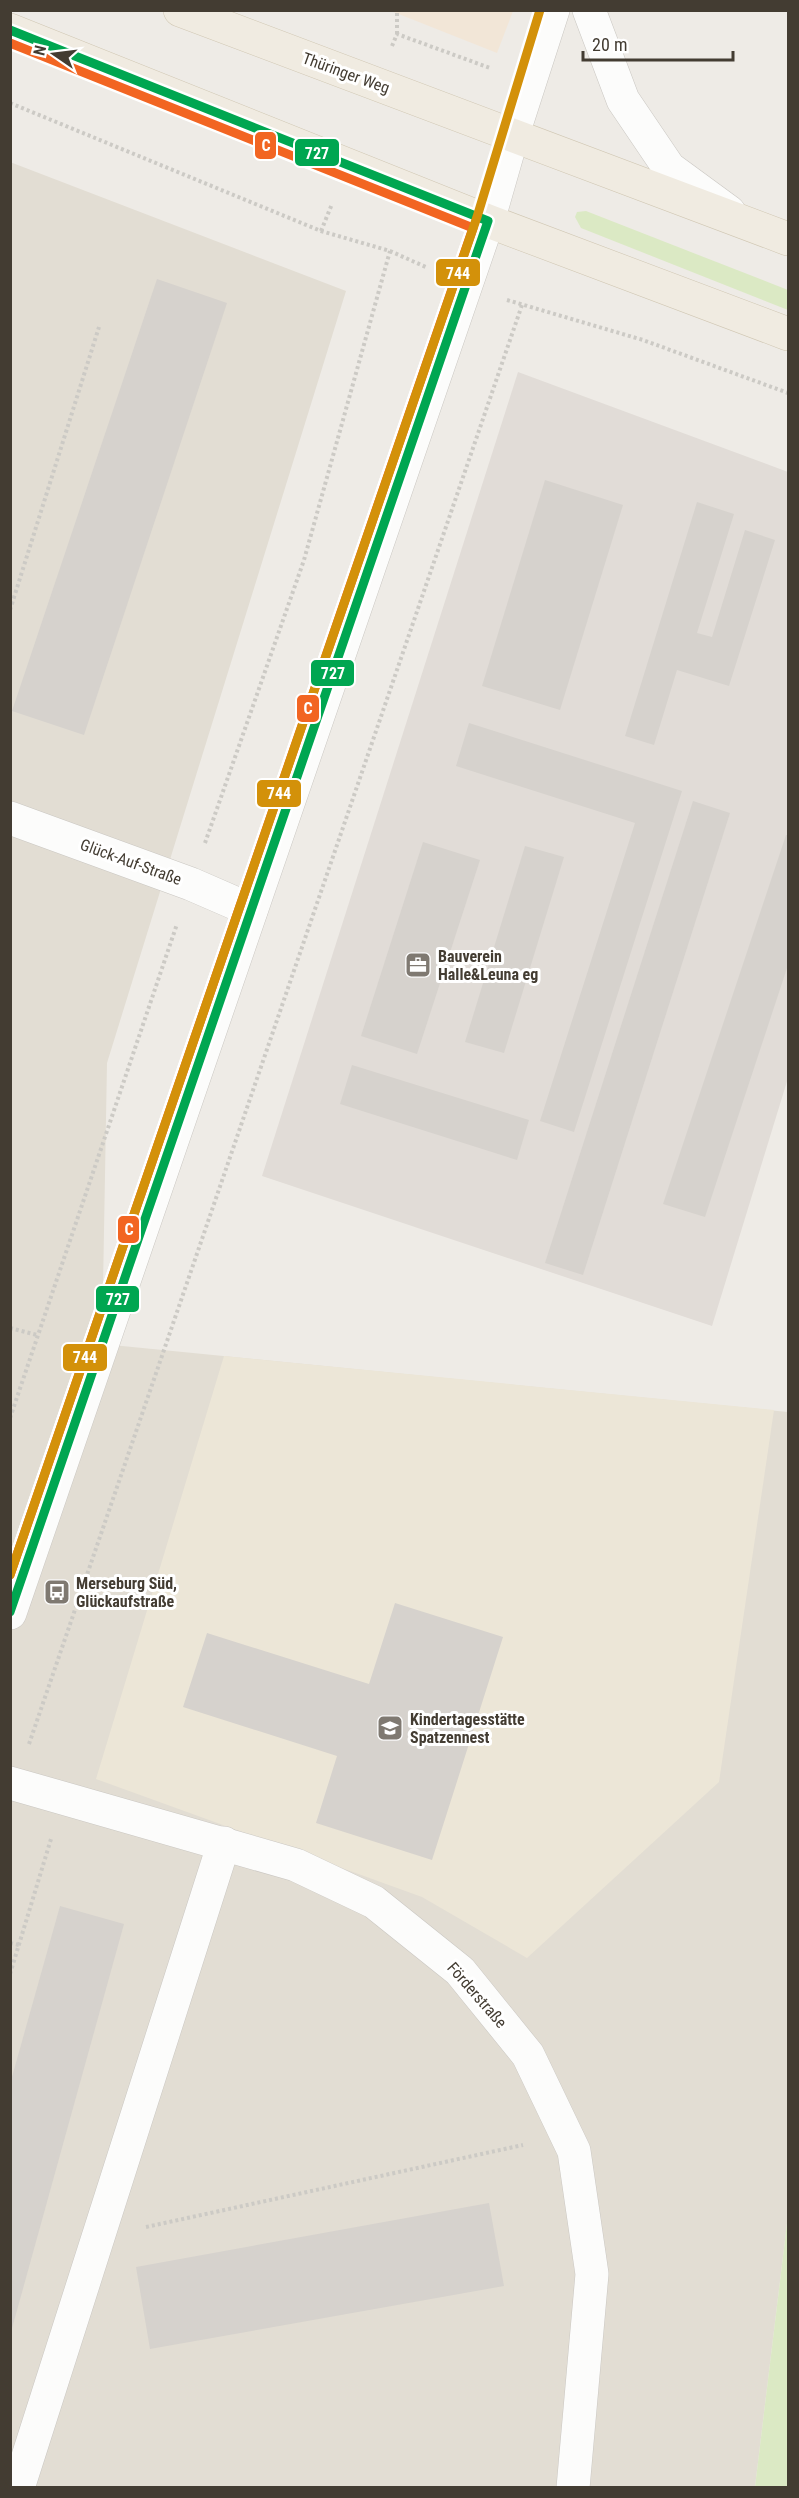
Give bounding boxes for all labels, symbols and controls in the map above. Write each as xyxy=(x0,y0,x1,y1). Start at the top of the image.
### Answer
north arrow xyxy=(24,24,84,84)
scale bar xyxy=(583,24,733,62)
text: 20 m xyxy=(592,34,627,55)
text: N xyxy=(30,43,50,58)
street label: Thüringer Weg xyxy=(300,48,392,98)
line badge: C xyxy=(254,131,277,160)
text: C xyxy=(261,136,271,155)
line badge: 727 xyxy=(294,138,340,167)
text: 727 xyxy=(305,144,329,163)
line badge: 744 xyxy=(435,258,481,287)
text: 744 xyxy=(446,264,470,283)
line badge: 727 xyxy=(310,659,355,687)
text: 727 xyxy=(321,664,345,683)
line badge: C xyxy=(296,694,320,723)
text: C xyxy=(303,699,313,718)
line badge: 744 xyxy=(256,779,302,808)
text: 744 xyxy=(267,784,291,803)
street label: Glück-Auf-Straße xyxy=(78,835,184,889)
place label: Bauverein Halle&Leuna eg xyxy=(438,947,538,984)
office icon: Bauverein Halle&Leuna eg xyxy=(403,950,433,980)
line badge: C xyxy=(117,1215,140,1244)
text: C xyxy=(124,1220,134,1239)
line badge: 727 xyxy=(95,1285,140,1313)
text: 727 xyxy=(106,1290,130,1309)
line badge: 744 xyxy=(62,1343,108,1372)
text: 744 xyxy=(73,1348,97,1367)
place label: Merseburg Süd, Glückaufstraße xyxy=(76,1574,177,1611)
bus stop icon: Merseburg Süd, Glückaufstraße xyxy=(42,1577,72,1607)
place label: Kindertagesstätte Spatzennest xyxy=(410,1710,525,1747)
school or university icon: Kindertagesstätte Spatzennest xyxy=(375,1713,405,1743)
street label: Förderstraße xyxy=(443,1958,511,2032)

